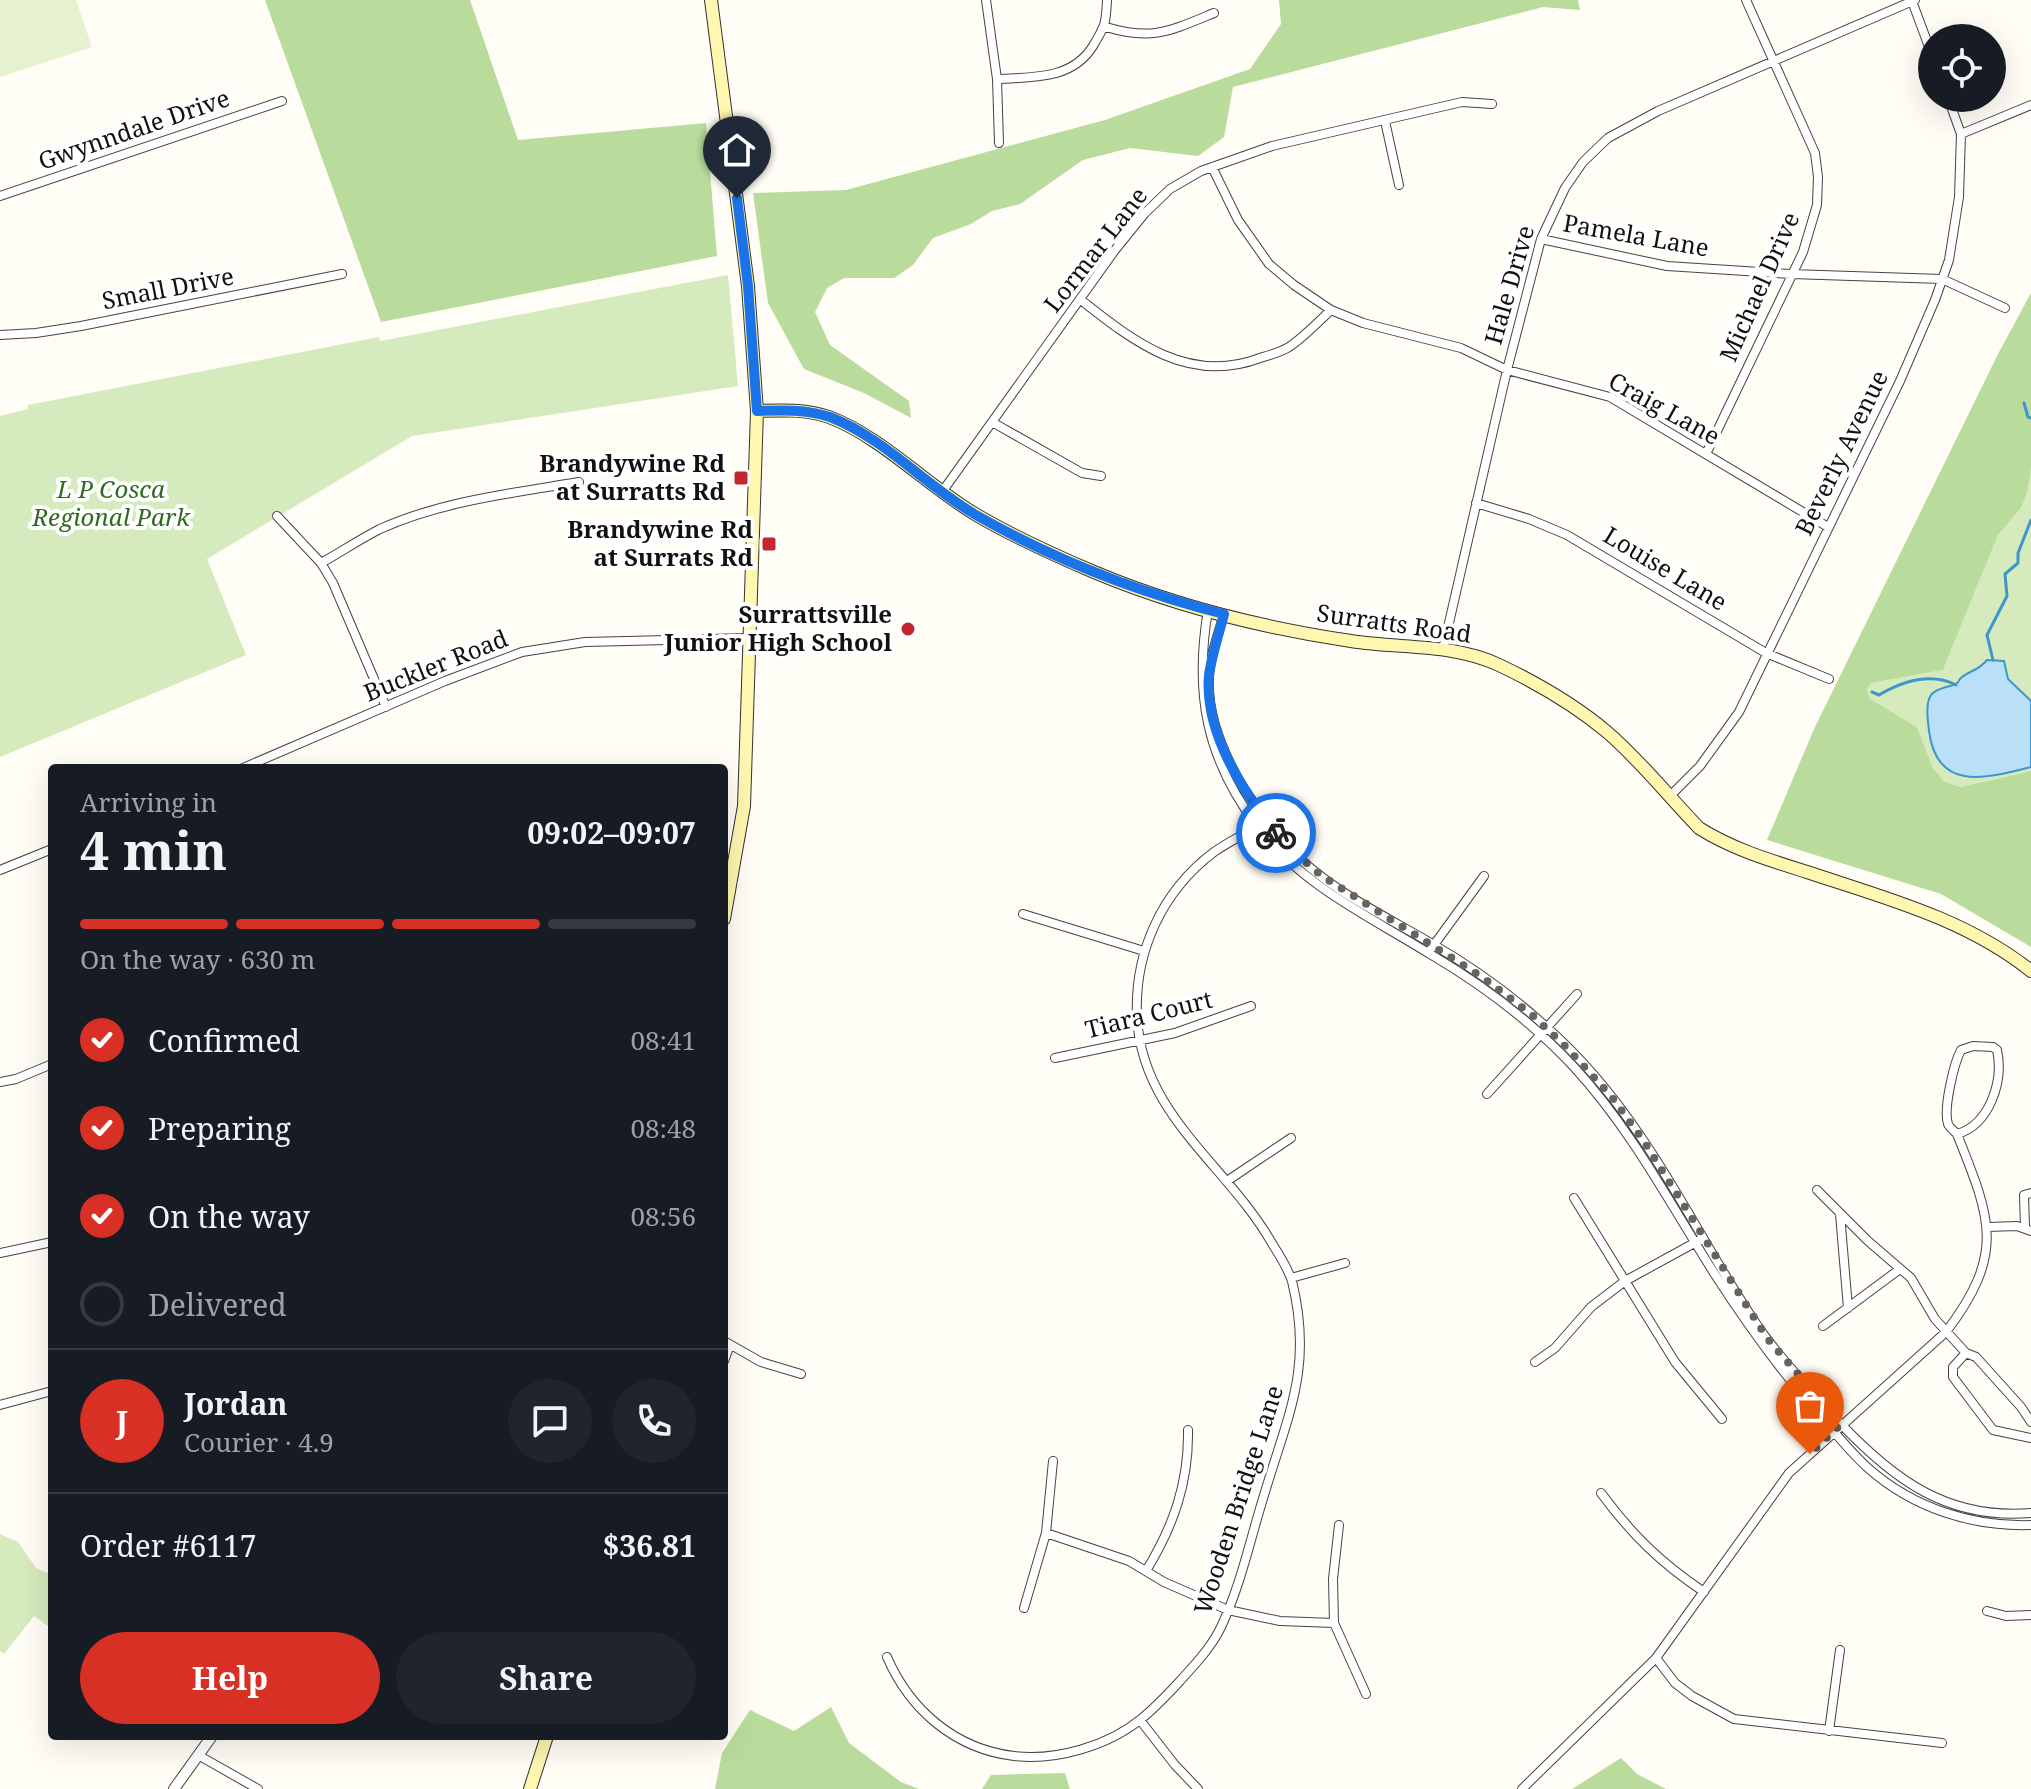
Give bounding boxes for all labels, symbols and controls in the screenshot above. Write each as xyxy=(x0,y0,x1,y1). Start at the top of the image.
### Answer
map controls xyxy=(1918,24,2006,112)
button: locate xyxy=(1918,24,2006,112)
street label: Gwynndale Drive xyxy=(33,80,234,177)
pin xyxy=(703,116,771,198)
icon: home xyxy=(715,128,759,172)
street label: Lormar Lane xyxy=(1035,180,1154,319)
street label: Pamela Lane xyxy=(1561,205,1712,264)
street label: Michael Drive xyxy=(1711,206,1806,366)
street label: Hale Drive xyxy=(1476,221,1541,348)
street label: Small Drive xyxy=(99,259,236,316)
street label: Craig Lane xyxy=(1603,364,1726,452)
street label: Beverly Avenue xyxy=(1786,364,1895,540)
place label: Brandywine Rd at Surratts Rd xyxy=(539,446,725,507)
marker: Brandywine Rd at Surratts Rd xyxy=(732,469,750,487)
park label: L P Cosca Regional Park xyxy=(31,472,191,533)
place label: Brandywine Rd at Surrats Rd xyxy=(567,512,753,573)
street label: Louise Lane xyxy=(1598,518,1734,618)
marker: Brandywine Rd at Surrats Rd xyxy=(760,535,778,553)
street label: Surratts Road xyxy=(1315,595,1474,650)
place label: Surrattsville Junior High School xyxy=(663,597,893,658)
marker: Surrattsville Junior High School xyxy=(899,620,917,638)
street label: Buckler Road xyxy=(359,621,513,708)
text: Arriving in xyxy=(80,784,217,820)
courier xyxy=(1236,793,1316,873)
icon: bike xyxy=(1254,811,1298,855)
text: 09:02–09:07 xyxy=(527,812,696,853)
text: 4 min xyxy=(80,814,227,885)
text: On the way · 630 m xyxy=(80,941,315,977)
street label: Tiara Court xyxy=(1082,982,1216,1045)
icon: check xyxy=(80,1018,124,1062)
text: Confirmed xyxy=(148,1020,300,1061)
text: 08:41 xyxy=(630,1022,696,1058)
icon: check xyxy=(80,1106,124,1150)
text: Preparing xyxy=(148,1108,291,1149)
text: 08:48 xyxy=(630,1110,696,1146)
icon: check xyxy=(80,1194,124,1238)
text: On the way xyxy=(148,1196,310,1237)
text: 08:56 xyxy=(630,1198,696,1234)
text: Delivered xyxy=(148,1284,287,1325)
pin xyxy=(1776,1372,1844,1454)
button: chat xyxy=(508,1379,592,1463)
button: phone xyxy=(612,1379,696,1463)
street label: Wooden Bridge Lane xyxy=(1185,1381,1290,1618)
text: Jordan xyxy=(184,1383,287,1424)
icon: bag xyxy=(1788,1384,1832,1428)
text: J xyxy=(116,1401,128,1442)
text: Courier · 4.9 xyxy=(184,1424,334,1460)
text: Order #6117 xyxy=(80,1525,257,1566)
text: $36.81 xyxy=(602,1525,696,1566)
button: Help xyxy=(80,1632,380,1724)
button: Share xyxy=(396,1632,696,1724)

